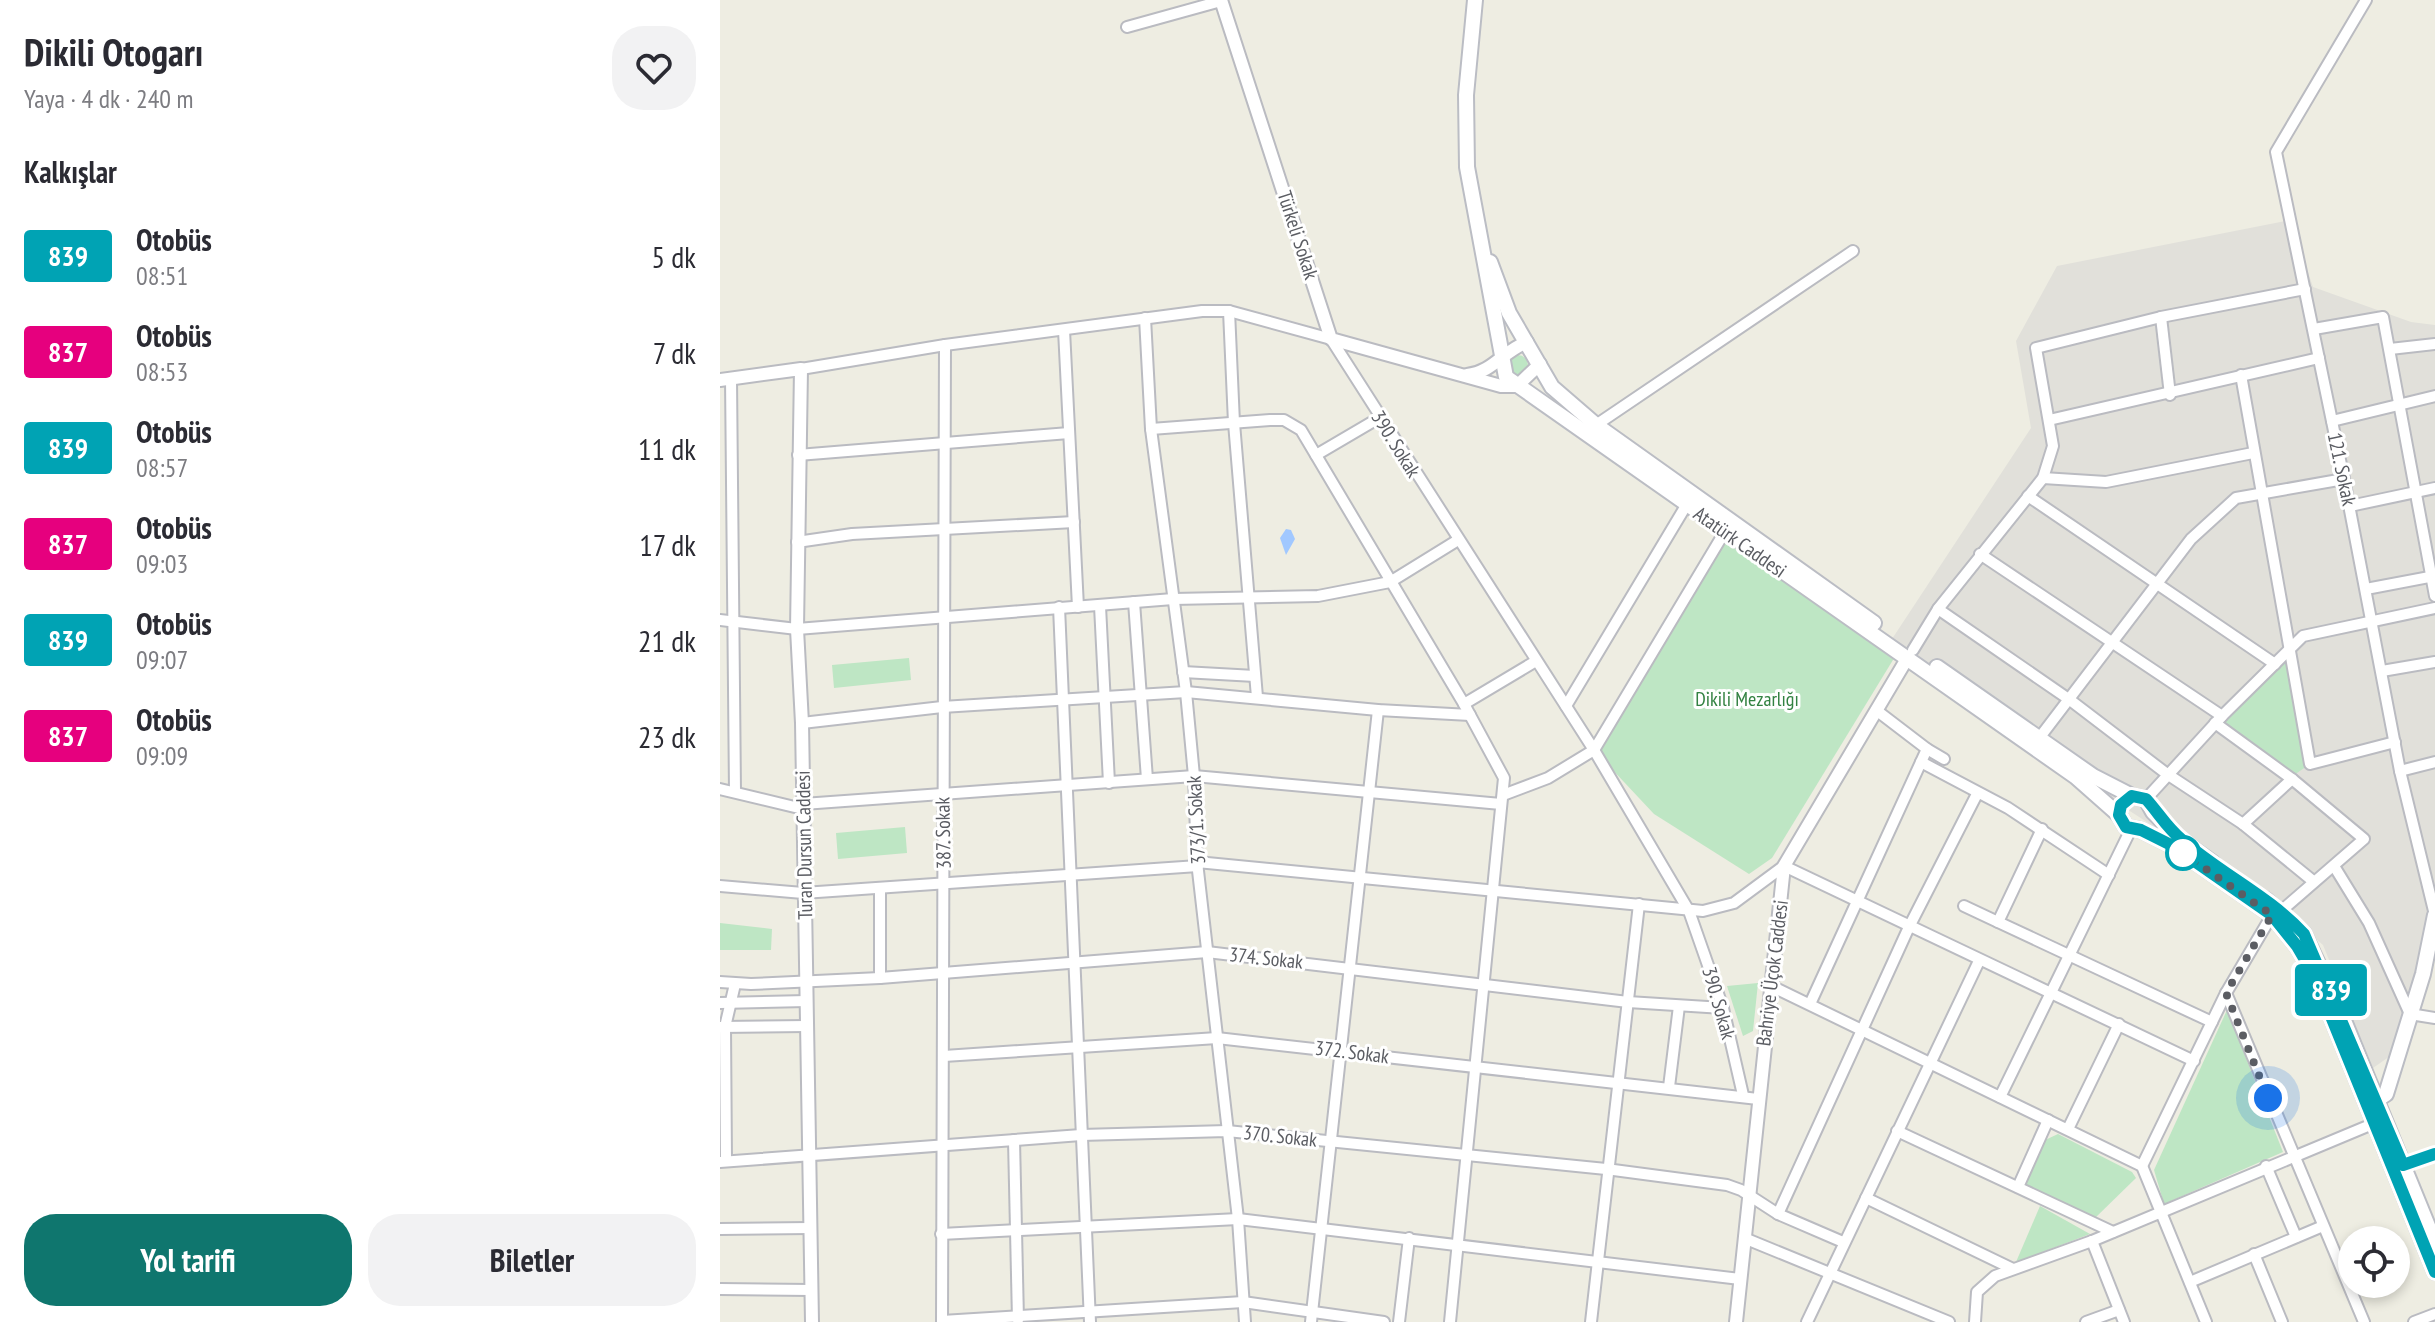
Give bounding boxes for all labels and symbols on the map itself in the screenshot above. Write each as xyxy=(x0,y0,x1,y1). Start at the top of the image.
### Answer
street label: Türkeli Sokak xyxy=(1271,187,1325,283)
street label: 390. Sokak xyxy=(1365,406,1427,483)
street label: 121. Sokak xyxy=(2322,430,2362,508)
street label: Atatürk Caddesi xyxy=(1689,501,1791,583)
park label: Dikili Mezarlığı xyxy=(1695,686,1799,712)
street label: Turan Dursun Caddesi xyxy=(790,770,818,920)
street label: 373/1. Sokak xyxy=(1181,775,1211,865)
street label: 387. Sokak xyxy=(929,796,957,869)
unlabelled marker xyxy=(2166,836,2200,870)
street label: Bahriye Üçok Caddesi xyxy=(1750,898,1794,1048)
street label: 374. Sokak xyxy=(1228,941,1304,975)
street label: 390. Sokak xyxy=(1696,964,1742,1042)
line badge: 839 xyxy=(2285,964,2377,1016)
street label: 372. Sokak xyxy=(1314,1035,1391,1069)
your location xyxy=(2248,1078,2288,1118)
street label: 370. Sokak xyxy=(1242,1119,1318,1153)

